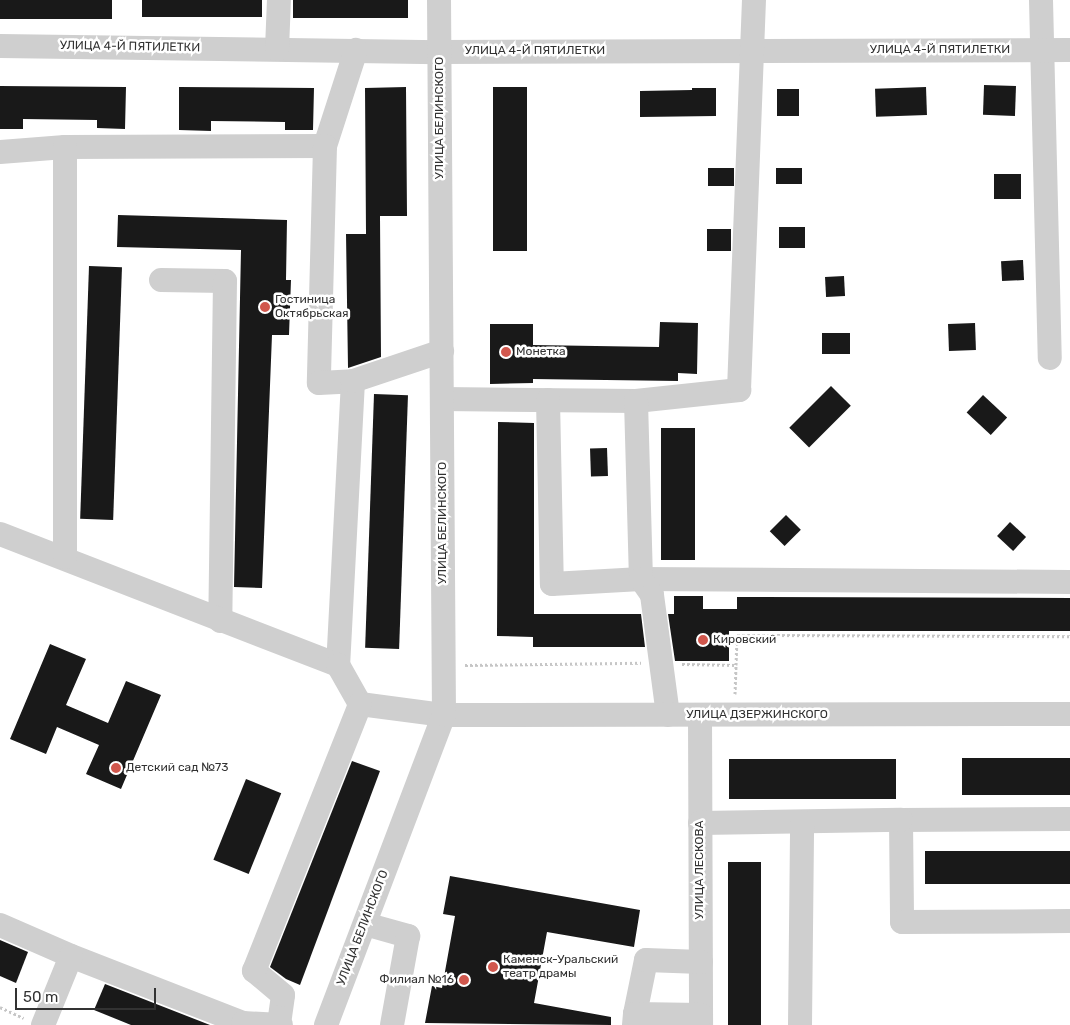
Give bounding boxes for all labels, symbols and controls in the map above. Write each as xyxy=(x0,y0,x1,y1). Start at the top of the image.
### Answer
street label: УЛИЦА 4-Й ПЯТИЛЕТКИ xyxy=(60,39,200,55)
street label: УЛИЦА 4-Й ПЯТИЛЕТКИ xyxy=(870,43,1010,57)
street label: УЛИЦА 4-Й ПЯТИЛЕТКИ xyxy=(465,44,605,58)
street label: УЛИЦА БЕЛИНСКОГО xyxy=(433,57,447,179)
place label: Гостиница Октябрьская xyxy=(275,293,349,321)
marker: Гостиница Октябрьская xyxy=(259,301,271,313)
place label: Монетка xyxy=(516,345,566,359)
marker: Монетка xyxy=(500,346,512,358)
street label: УЛИЦА БЕЛИНСКОГО xyxy=(436,462,450,584)
place label: Кировский xyxy=(713,633,776,647)
marker: Кировский xyxy=(697,634,709,646)
street label: УЛИЦА ДЗЕРЖИНСКОГО xyxy=(686,708,828,722)
place label: Детский сад №73 xyxy=(126,761,228,775)
marker: Детский сад №73 xyxy=(110,762,122,774)
street label: УЛИЦА ЛЕСКОВА xyxy=(693,821,707,919)
street label: УЛИЦА БЕЛИНСКОГО xyxy=(334,868,392,988)
place label: Каменск-Уральский театр драмы xyxy=(503,953,618,981)
marker: Каменск-Уральский театр драмы xyxy=(487,961,499,973)
place label: Филиал №16 xyxy=(379,973,454,987)
marker: Филиал №16 xyxy=(458,974,470,986)
scale bar xyxy=(18,978,159,1010)
text: 50 m xyxy=(23,988,58,1006)

